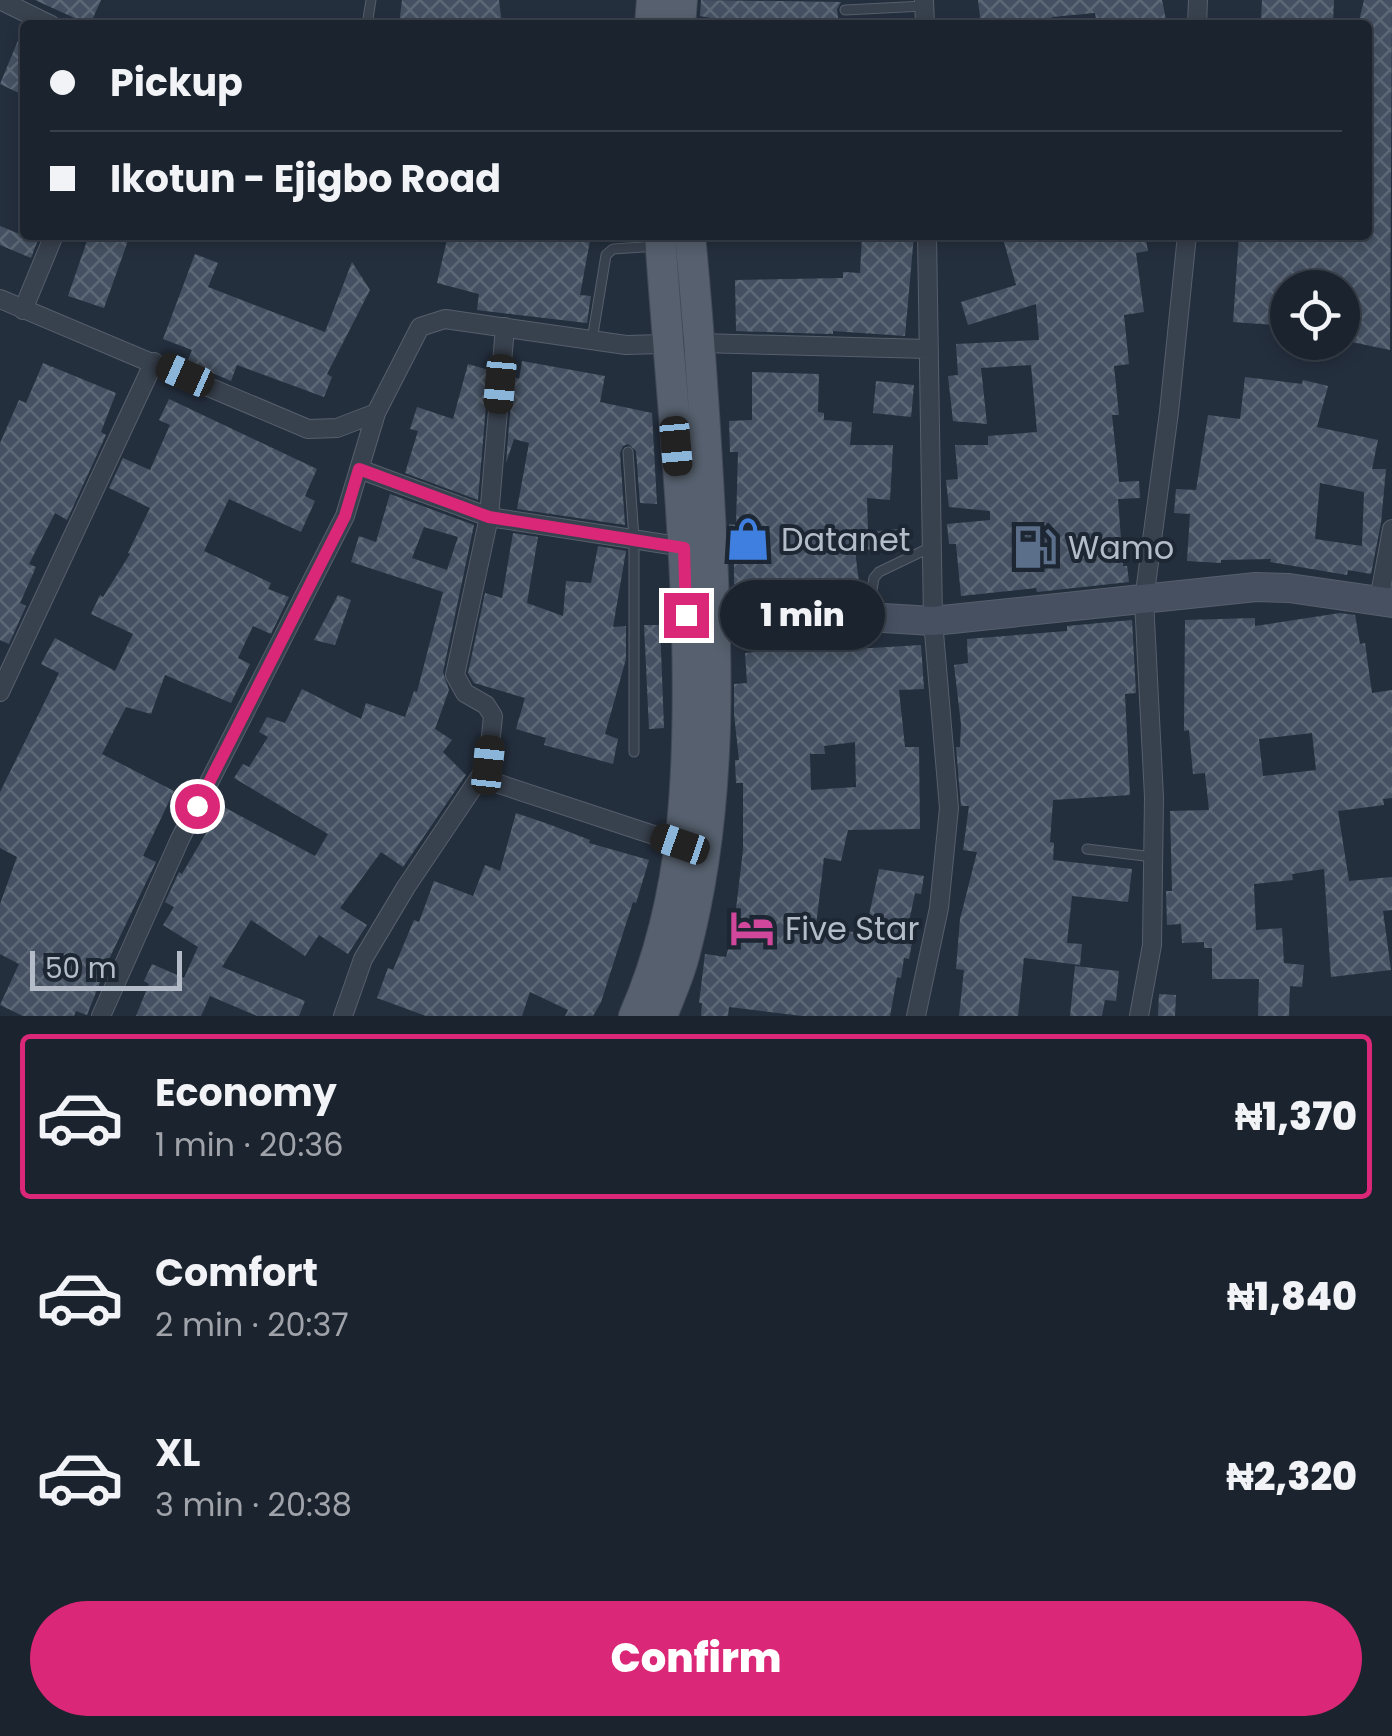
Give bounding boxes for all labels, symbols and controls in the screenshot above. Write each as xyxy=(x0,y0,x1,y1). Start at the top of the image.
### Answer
text: Pickup xyxy=(110,56,243,109)
text: Ikotun - Ejigbo Road xyxy=(110,152,501,205)
map controls xyxy=(1270,270,1360,360)
button: locate xyxy=(1270,270,1360,360)
car xyxy=(151,349,219,401)
car xyxy=(482,353,518,415)
car xyxy=(658,415,694,477)
shop icon: Datanet xyxy=(724,515,772,563)
place label: Datanet xyxy=(781,517,911,562)
fuel station icon: Wamo xyxy=(1011,523,1059,571)
place label: Wamo xyxy=(1068,525,1174,570)
callout: 1 min xyxy=(721,580,886,650)
text: 1 min xyxy=(760,592,845,637)
route end xyxy=(664,593,709,638)
car xyxy=(470,734,506,796)
route start xyxy=(175,784,220,829)
car xyxy=(647,820,713,868)
hotel icon: Five Star xyxy=(728,904,776,952)
place label: Five Star xyxy=(785,906,919,951)
scale bar xyxy=(30,946,182,990)
text: 50 m xyxy=(45,949,116,988)
text: Economy xyxy=(155,1066,337,1119)
icon: car xyxy=(35,1072,125,1162)
text: ₦1,370 xyxy=(1235,1090,1357,1143)
text: 1 min · 20:36 xyxy=(155,1122,343,1167)
text: Comfort xyxy=(155,1246,318,1299)
icon: car xyxy=(35,1252,125,1342)
text: ₦1,840 xyxy=(1227,1270,1357,1323)
text: 2 min · 20:37 xyxy=(155,1302,349,1347)
text: XL xyxy=(155,1426,200,1479)
icon: car xyxy=(35,1432,125,1522)
text: ₦2,320 xyxy=(1226,1450,1357,1503)
text: 3 min · 20:38 xyxy=(155,1482,352,1527)
button: Confirm xyxy=(30,1601,1362,1716)

